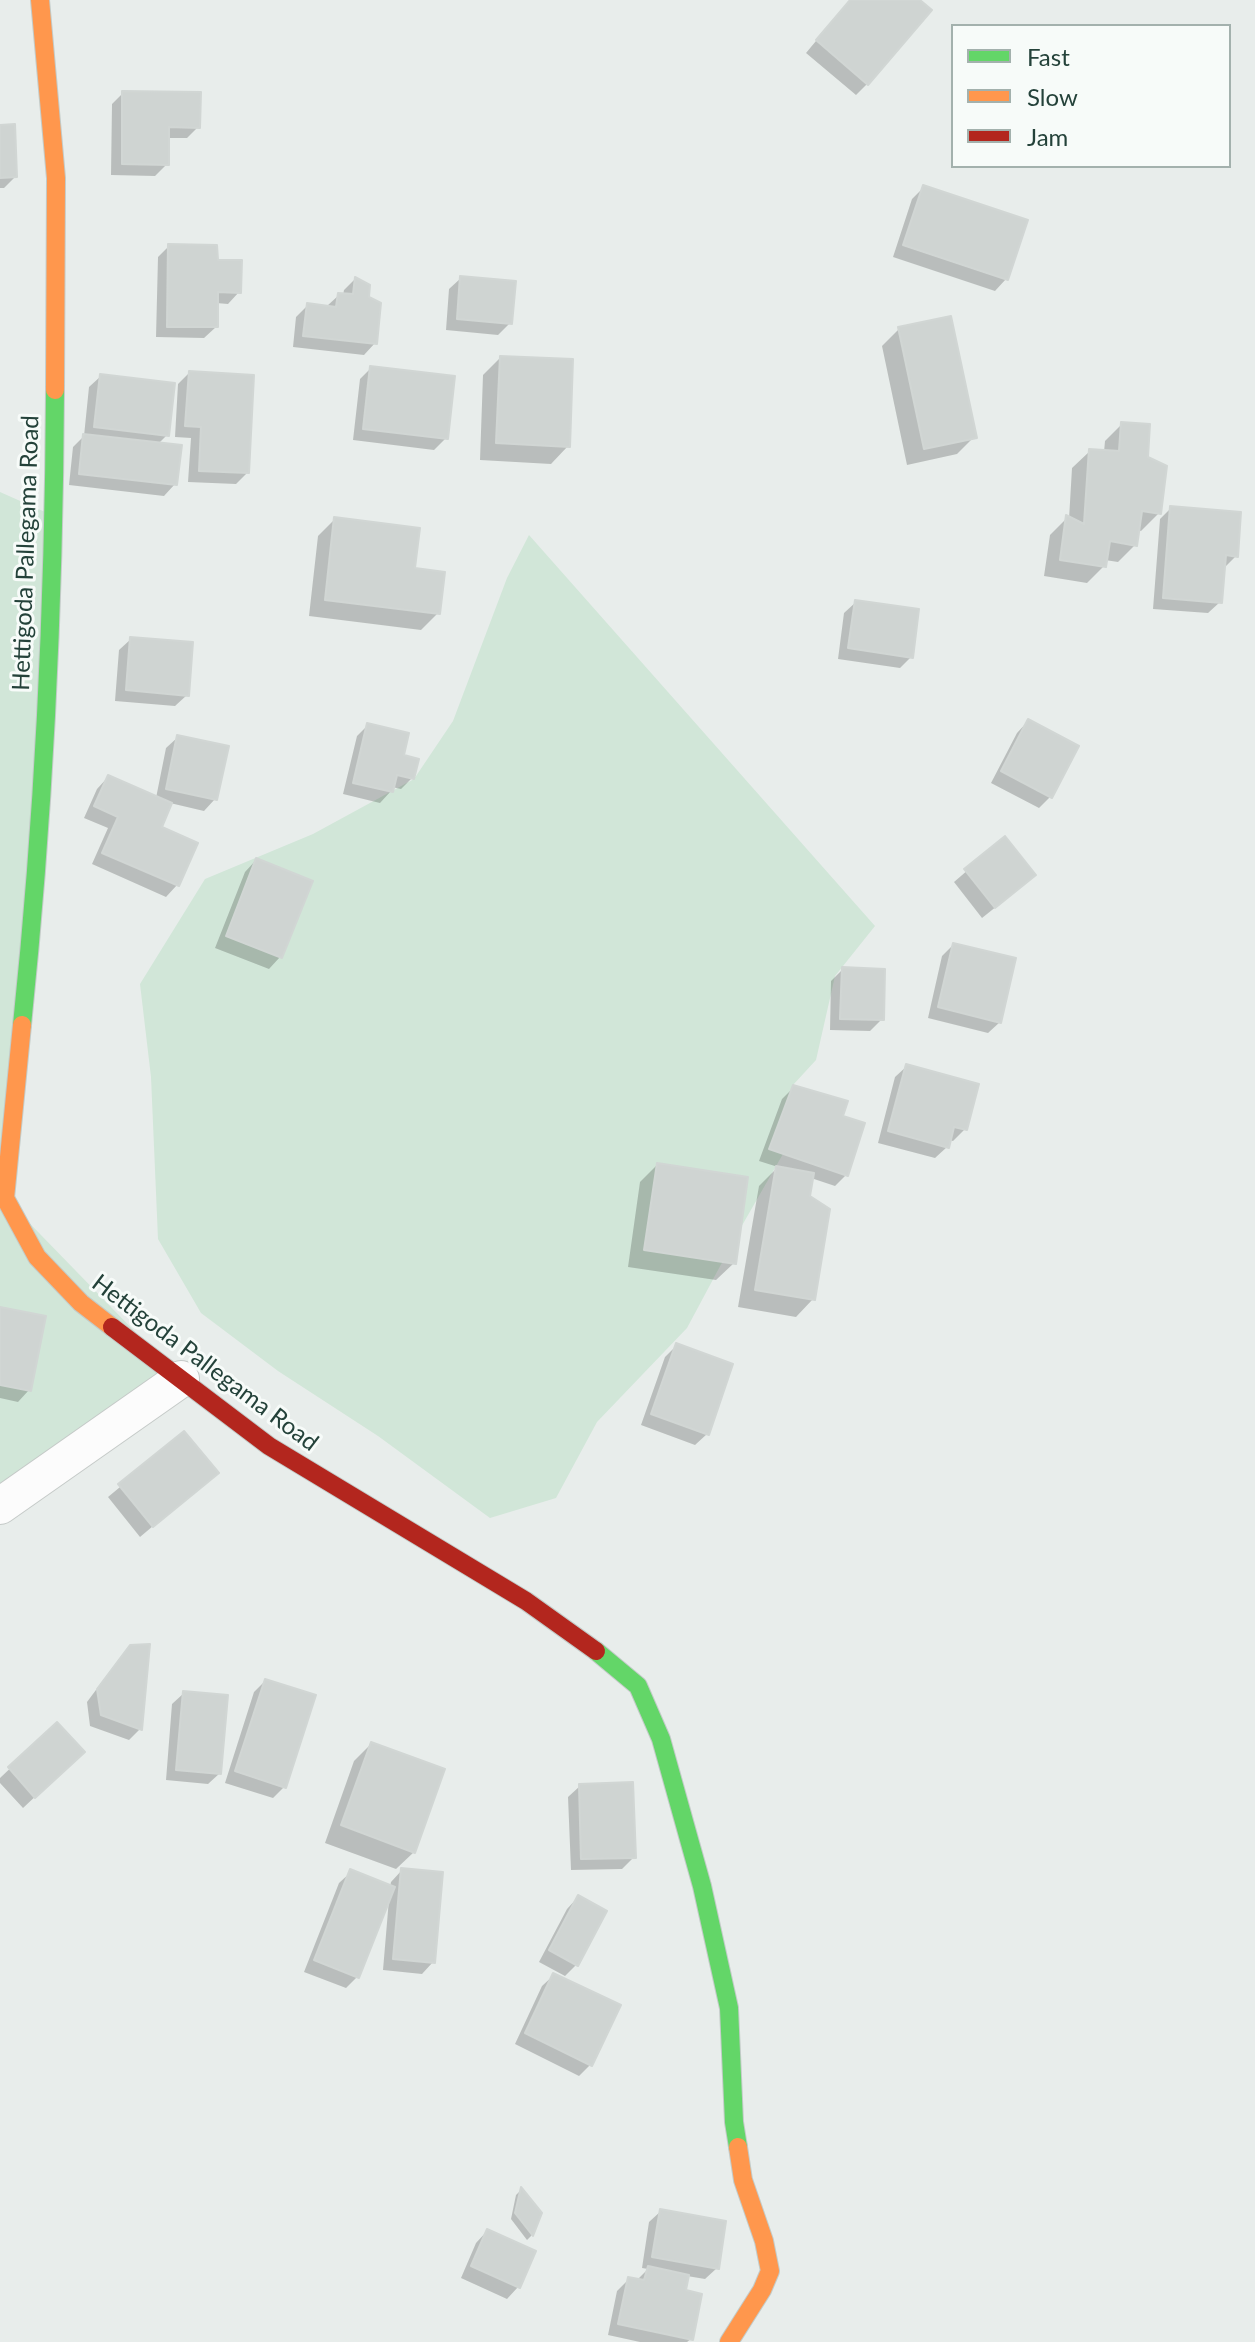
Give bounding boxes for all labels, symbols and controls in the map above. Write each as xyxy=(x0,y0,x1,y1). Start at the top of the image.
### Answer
legend xyxy=(951,24,1231,168)
text: Fast xyxy=(1027,42,1070,71)
text: Slow xyxy=(1027,82,1078,111)
text: Jam xyxy=(1027,122,1068,151)
street label: Hettigoda Pallegama Road xyxy=(7,415,45,691)
street label: Hettigoda Pallegama Road xyxy=(86,1269,324,1457)

